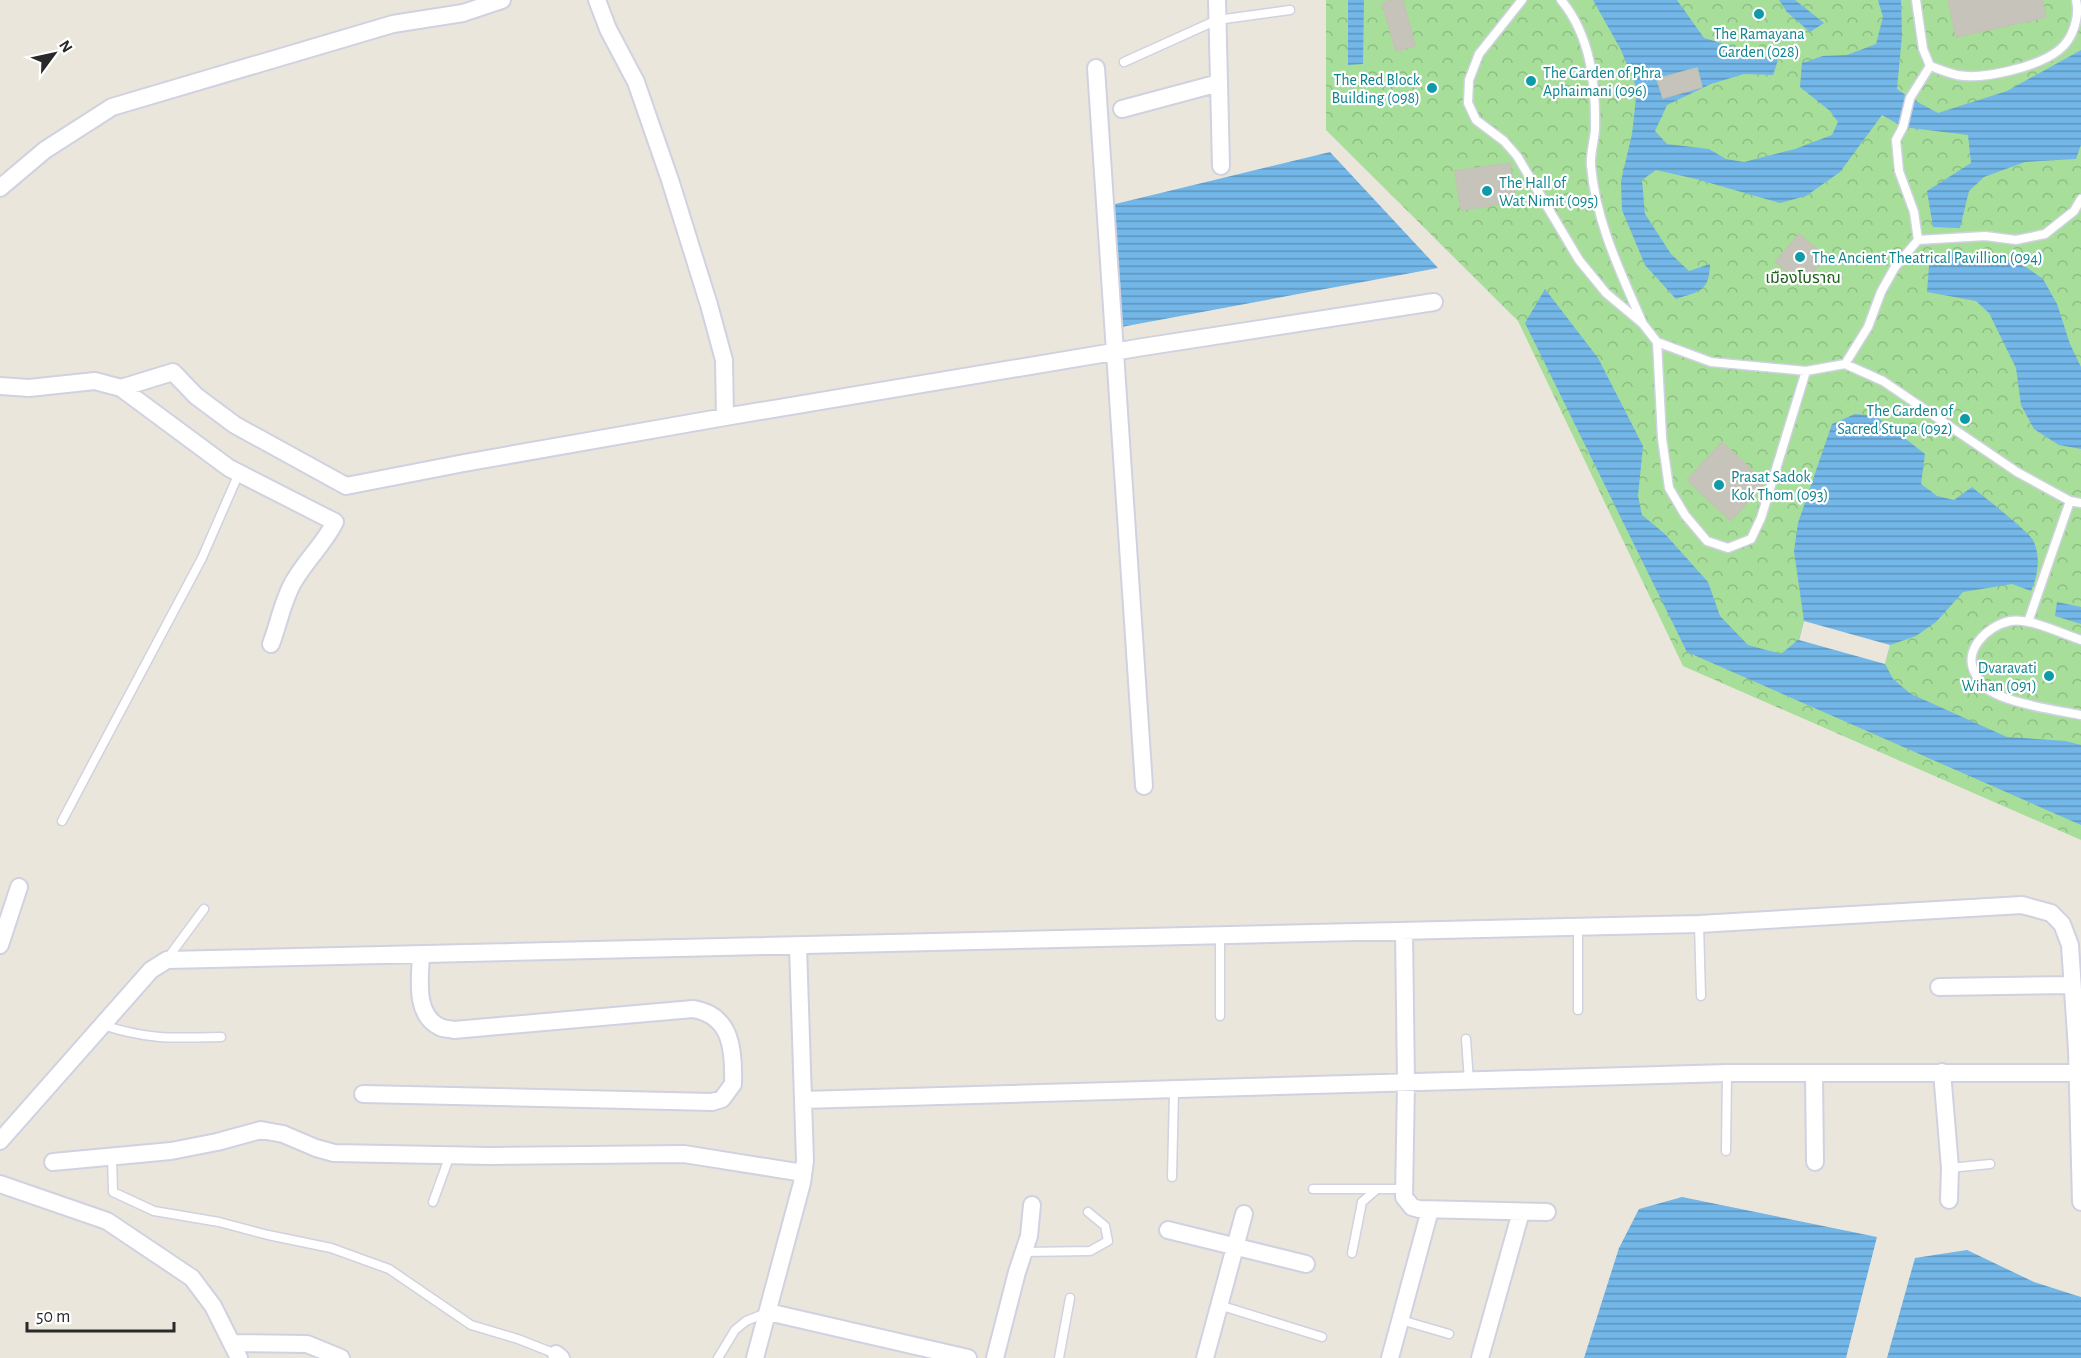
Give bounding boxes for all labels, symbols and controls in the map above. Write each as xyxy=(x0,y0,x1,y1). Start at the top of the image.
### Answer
marker: The Ramayana Garden (028) xyxy=(1752,7,1766,21)
north arrow xyxy=(24,24,84,84)
place label: The Ramayana Garden (028) xyxy=(1713,26,1805,60)
text: N xyxy=(56,37,75,55)
place label: The Garden of Phra Aphaimani (096) xyxy=(1543,65,1661,99)
place label: The Red Block Building (098) xyxy=(1332,72,1421,106)
marker: The Garden of Phra Aphaimani (096) xyxy=(1524,74,1538,88)
marker: The Red Block Building (098) xyxy=(1425,81,1439,95)
place label: The Hall of Wat Nimit (095) xyxy=(1499,175,1599,209)
marker: The Hall of Wat Nimit (095) xyxy=(1480,184,1494,198)
marker: The Ancient Theatrical Pavillion (094) xyxy=(1793,250,1807,264)
place label: The Ancient Theatrical Pavillion (094) xyxy=(1812,250,2043,266)
park label: เมืองโบราณ xyxy=(1765,270,1841,286)
place label: The Garden of Sacred Stupa (092) xyxy=(1837,403,1954,437)
marker: The Garden of Sacred Stupa (092) xyxy=(1958,412,1972,426)
place label: Prasat Sadok Kok Thom (093) xyxy=(1731,469,1828,503)
marker: Prasat Sadok Kok Thom (093) xyxy=(1712,478,1726,492)
place label: Dvaravati Wihan (091) xyxy=(1961,660,2037,694)
marker: Dvaravati Wihan (091) xyxy=(2042,669,2056,683)
scale bar xyxy=(27,1295,174,1333)
text: 50 m xyxy=(36,1308,70,1326)

